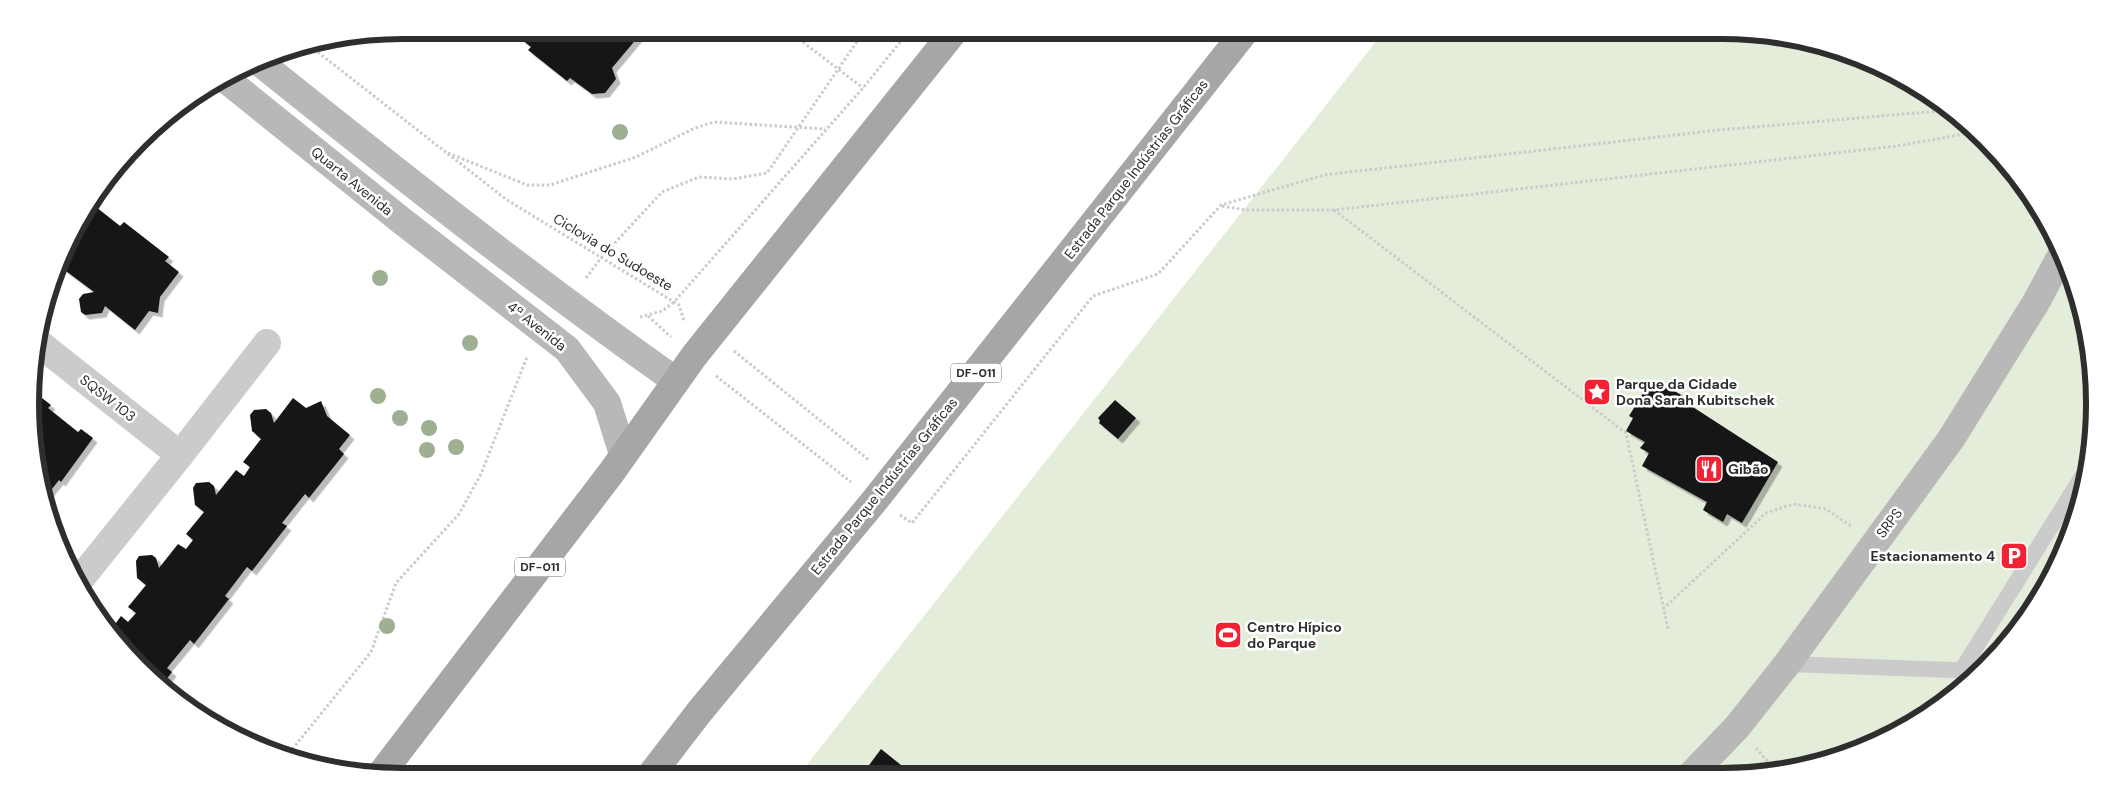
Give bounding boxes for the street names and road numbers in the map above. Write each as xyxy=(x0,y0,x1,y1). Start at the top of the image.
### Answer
street label: Estrada Parque Indústrias Gráficas xyxy=(1060,76,1212,262)
street label: Quarta Avenida xyxy=(308,143,396,219)
street label: Ciclovia do Sudoeste xyxy=(550,209,676,295)
street label: 4ª Avenida xyxy=(504,297,570,355)
road number: DF-011 xyxy=(951,363,1001,382)
street label: SQSW 103 xyxy=(76,370,140,426)
street label: Estrada Parque Indústrias Gráficas xyxy=(807,394,961,578)
street label: SRPS xyxy=(1872,505,1906,541)
road number: DF-011 xyxy=(515,558,565,576)

